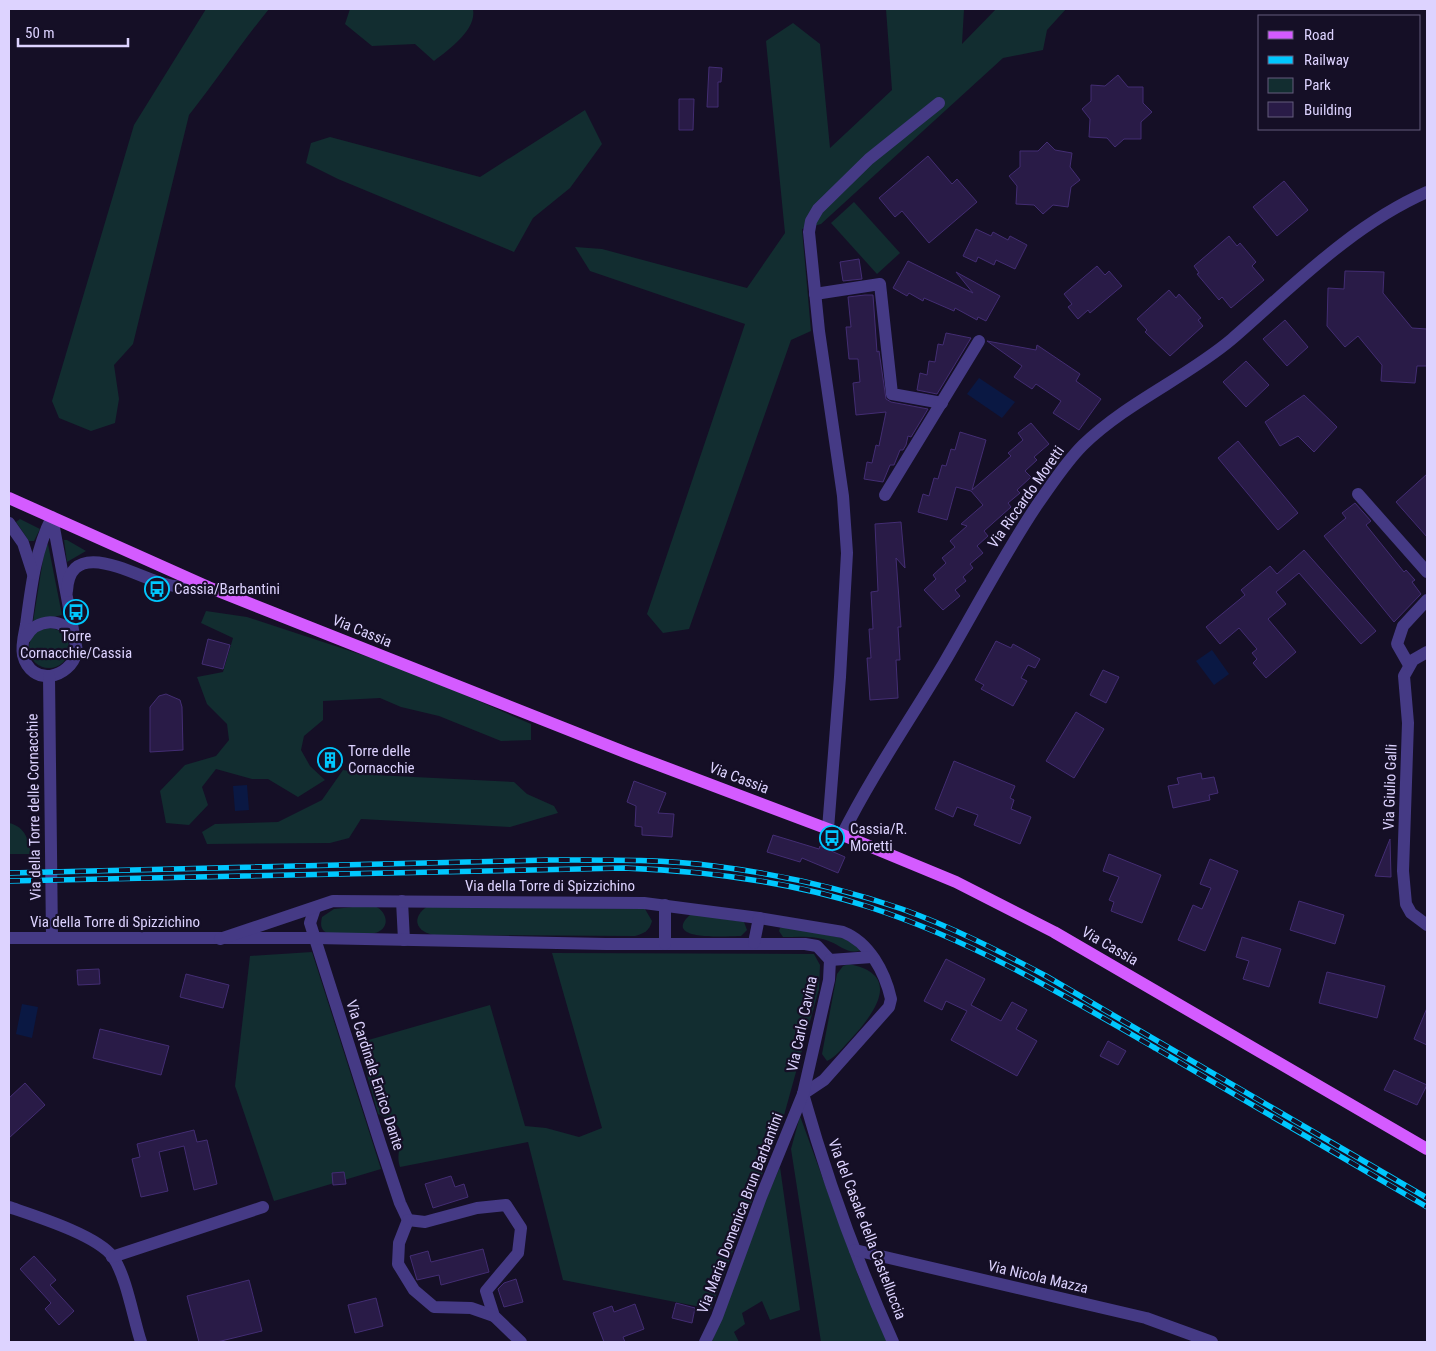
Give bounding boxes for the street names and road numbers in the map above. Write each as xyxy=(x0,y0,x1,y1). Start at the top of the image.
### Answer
street label: Via Riccardo Moretti xyxy=(984,443,1068,551)
street label: Via Cassia xyxy=(330,611,394,651)
street label: Via della Torre delle Cornacchie xyxy=(23,713,45,901)
street label: Via Giulio Galli xyxy=(1380,744,1400,830)
street label: Via Cassia xyxy=(707,758,771,798)
street label: Via della Torre di Spizzichino xyxy=(465,877,635,895)
street label: Via della Torre di Spizzichino xyxy=(30,913,200,931)
street label: Via Cassia xyxy=(1078,923,1142,969)
street label: Via Carlo Cavina xyxy=(783,975,821,1073)
street label: Via Cardinale Enrico Dante xyxy=(342,998,408,1152)
street label: Via Maria Domenica Brun Barbantini xyxy=(693,1110,787,1316)
street label: Via del Casale della Castelluccia xyxy=(824,1136,910,1322)
street label: Via Nicola Mazza xyxy=(986,1257,1090,1297)

